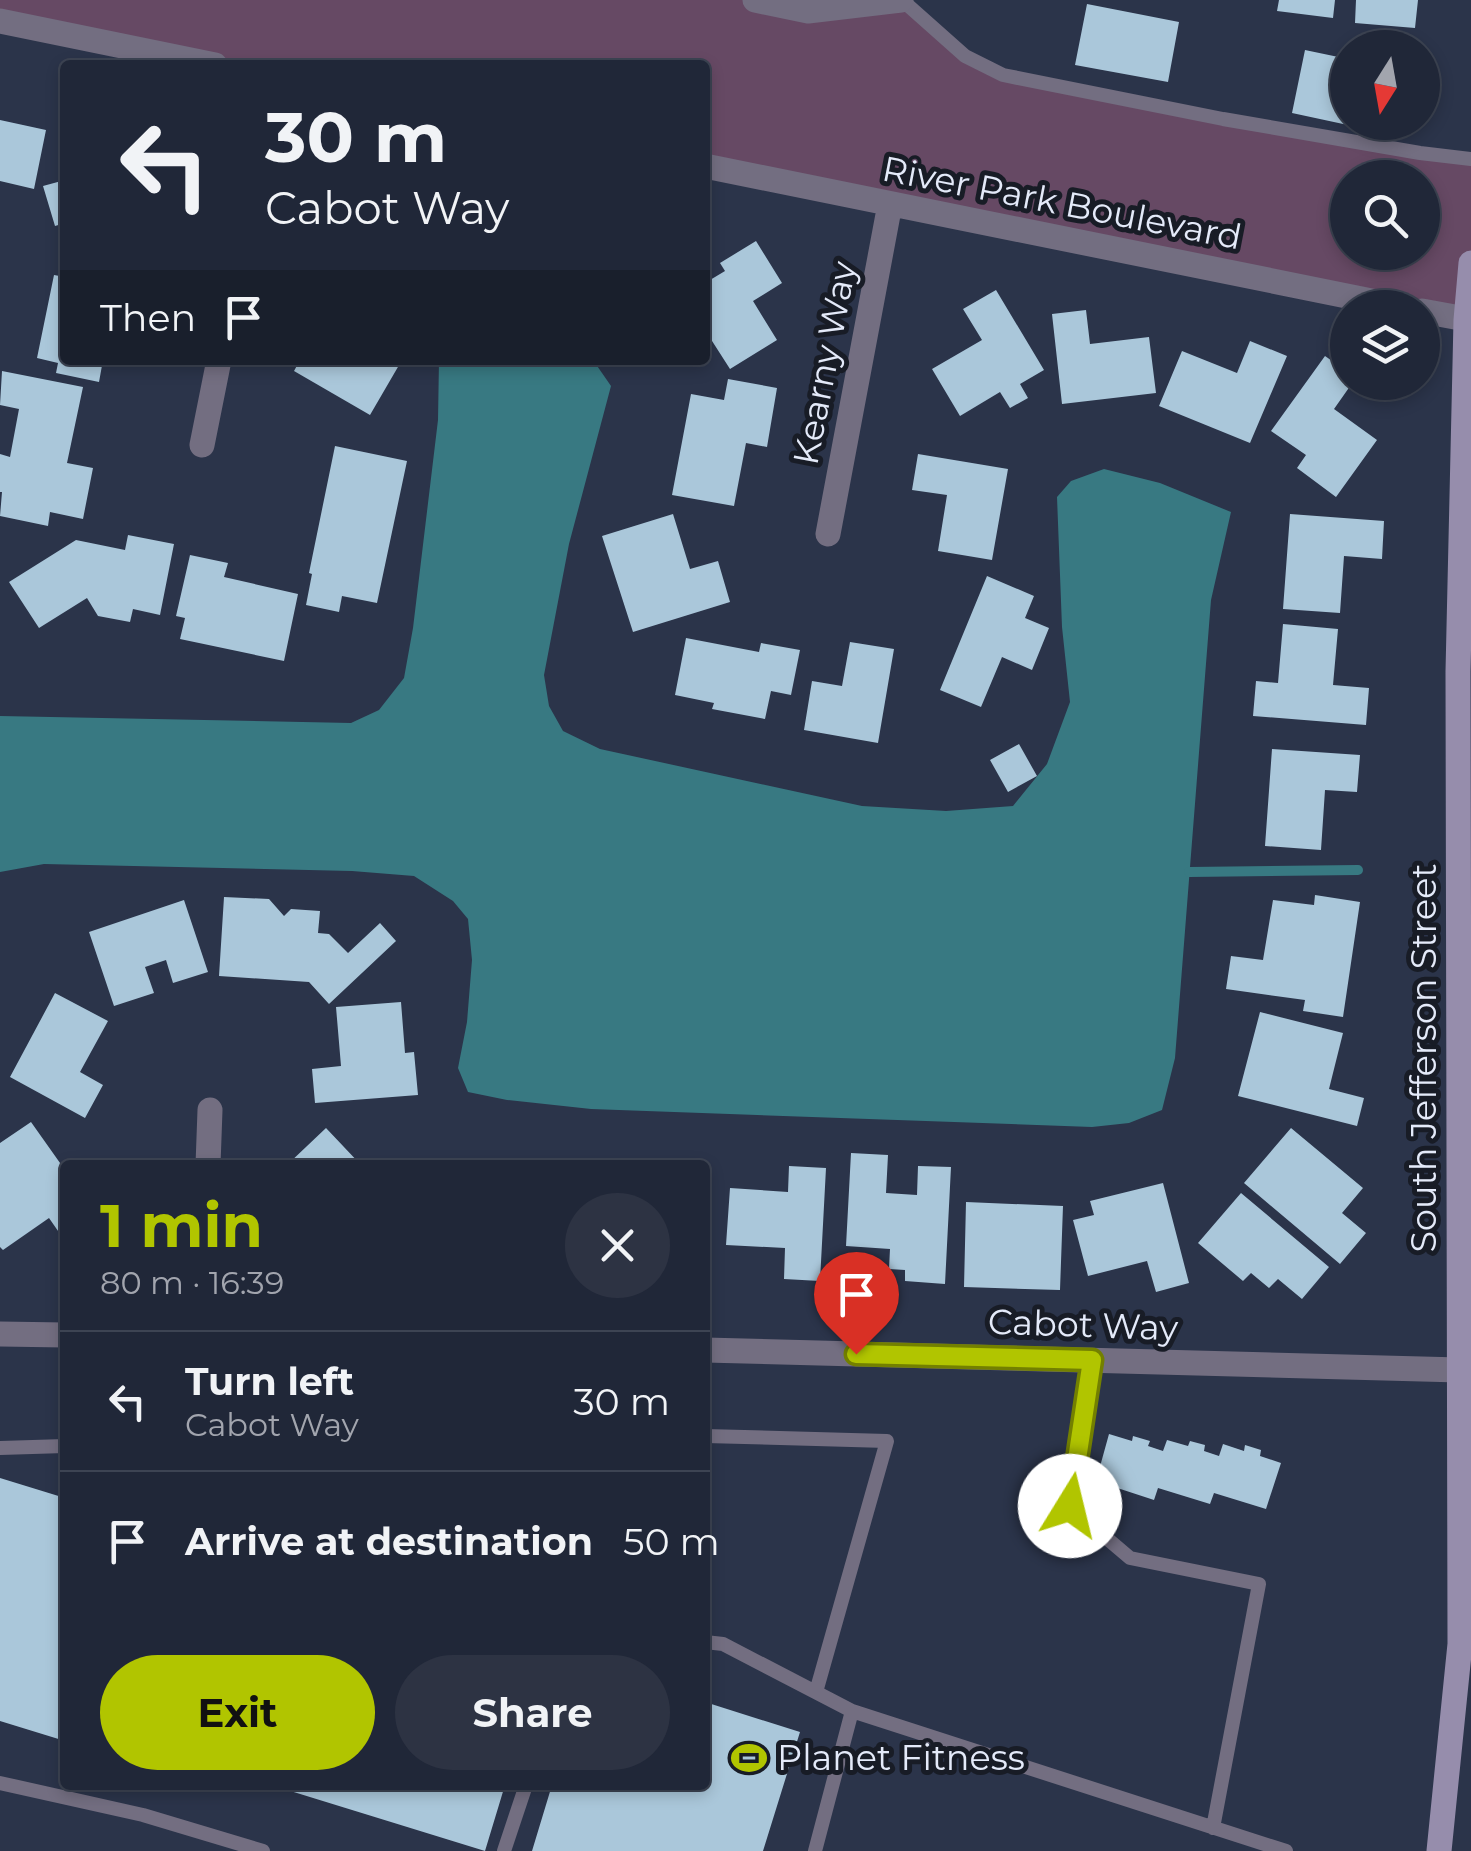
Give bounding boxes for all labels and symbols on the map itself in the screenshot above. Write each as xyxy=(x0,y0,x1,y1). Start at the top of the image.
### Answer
north arrow xyxy=(1330,30,1440,140)
street label: River Park Boulevard xyxy=(879,147,1245,258)
street label: Kearny Way xyxy=(784,258,865,468)
street label: South Jefferson Street xyxy=(1402,864,1445,1252)
pin xyxy=(814,1252,899,1355)
street label: Cabot Way xyxy=(987,1300,1179,1349)
position arrow xyxy=(1018,1454,1122,1558)
place label: Planet Fitness xyxy=(777,1736,1025,1779)
sports icon: Planet Fitness xyxy=(730,1739,768,1777)

